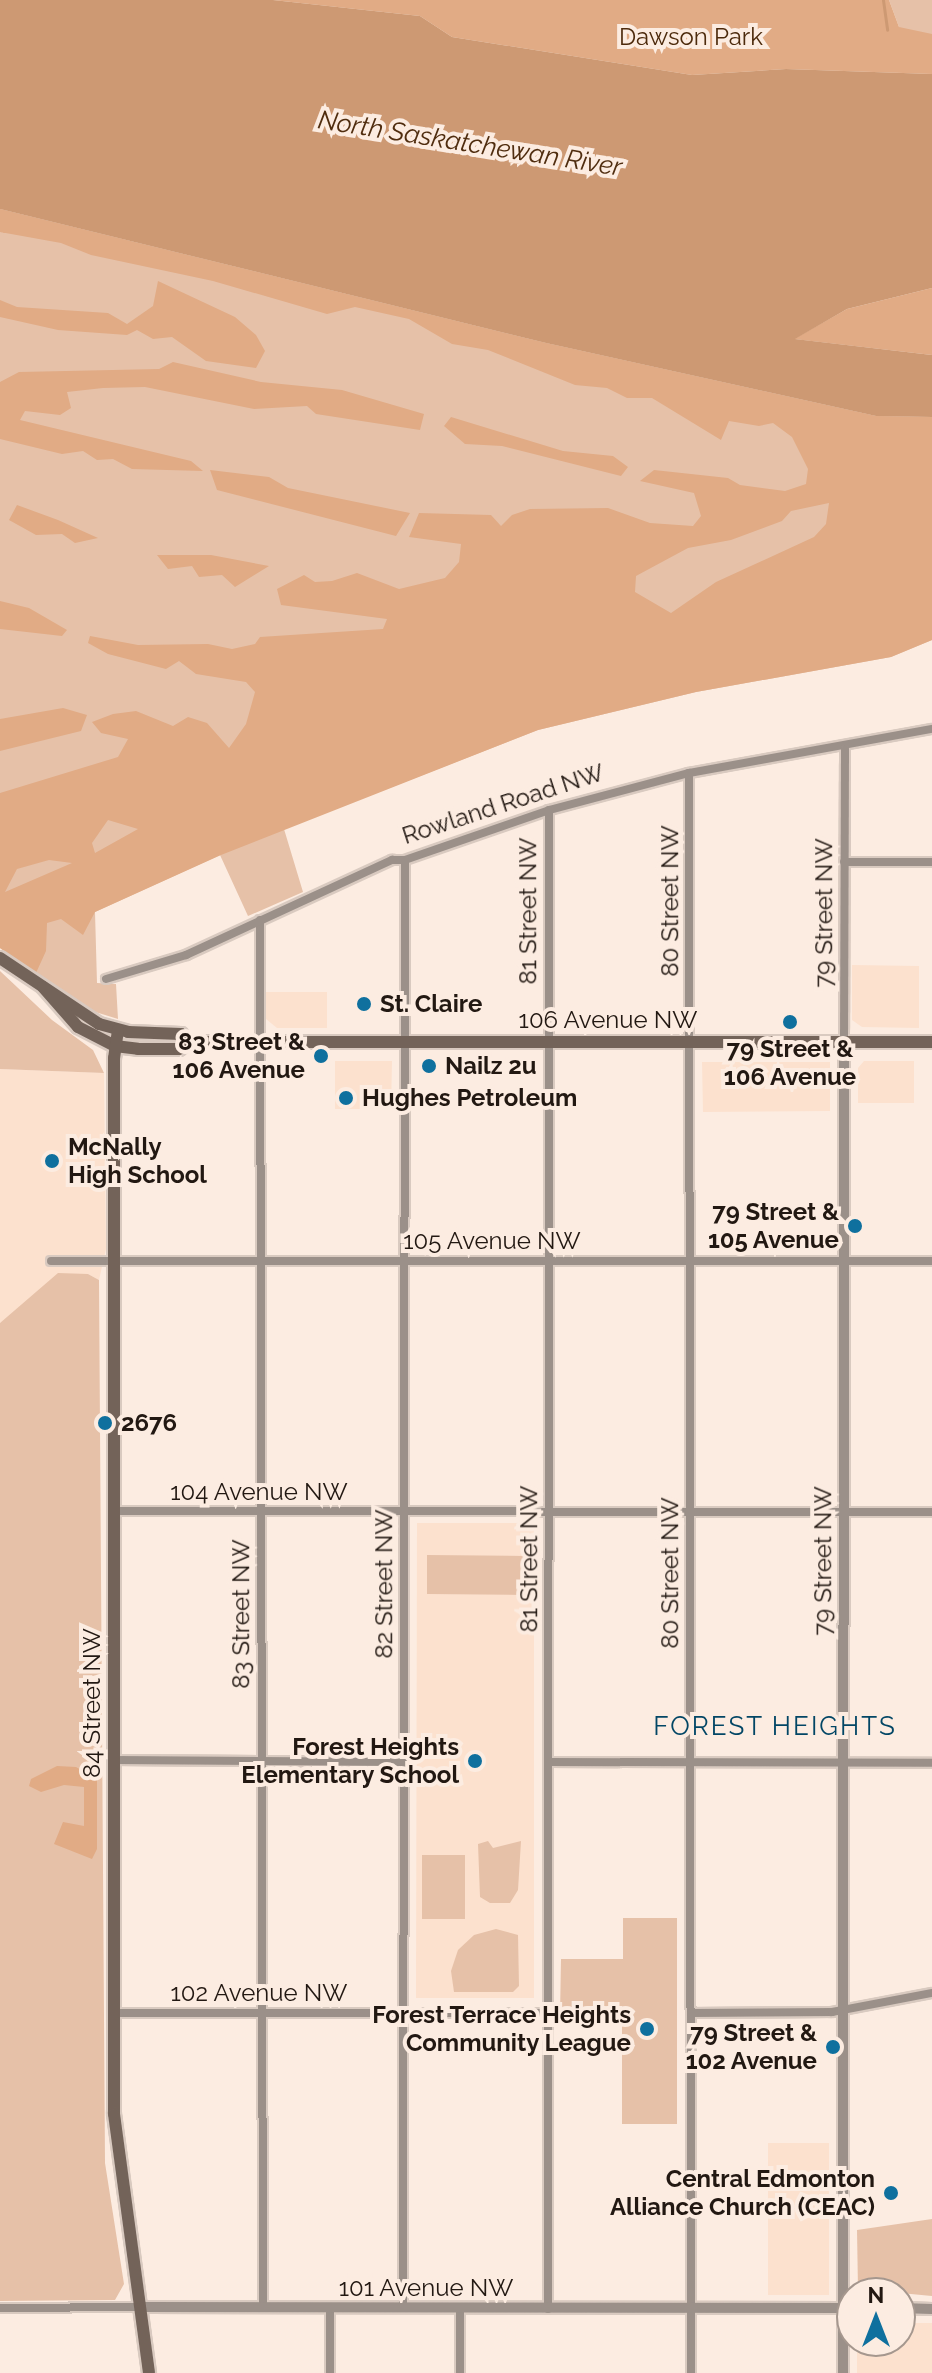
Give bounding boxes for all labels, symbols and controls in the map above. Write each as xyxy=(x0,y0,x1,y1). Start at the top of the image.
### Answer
park label: Dawson Park xyxy=(619,23,763,51)
water label: North Saskatchewan River xyxy=(316,105,624,183)
street label: Rowland Road NW xyxy=(398,758,608,850)
street label: 80 Street NW xyxy=(656,825,684,977)
street label: 81 Street NW xyxy=(514,838,542,984)
street label: 79 Street NW xyxy=(810,838,838,988)
place label: St. Claire xyxy=(380,990,482,1018)
marker: St. Claire xyxy=(355,995,373,1013)
street label: 106 Avenue NW xyxy=(518,1006,698,1034)
marker: 79 Street & 106 Avenue xyxy=(781,1013,799,1031)
place label: 83 Street & 106 Avenue xyxy=(172,1028,305,1084)
place label: 79 Street & 106 Avenue xyxy=(723,1035,857,1091)
marker: 83 Street & 106 Avenue xyxy=(312,1047,330,1065)
place label: Nailz 2u xyxy=(445,1052,537,1080)
marker: Nailz 2u xyxy=(420,1057,438,1075)
place label: Hughes Petroleum xyxy=(362,1084,577,1112)
marker: Hughes Petroleum xyxy=(337,1089,355,1107)
place label: McNally High School xyxy=(68,1133,207,1189)
marker: McNally High School xyxy=(43,1152,61,1170)
place label: 79 Street & 105 Avenue xyxy=(707,1198,839,1254)
marker: 79 Street & 105 Avenue xyxy=(846,1217,864,1235)
street label: 105 Avenue NW xyxy=(403,1227,581,1255)
place label: 2676 xyxy=(121,1409,177,1437)
marker: 2676 xyxy=(96,1414,114,1432)
street label: 104 Avenue NW xyxy=(170,1478,348,1506)
street label: 81 Street NW xyxy=(515,1486,543,1632)
street label: 79 Street NW xyxy=(809,1486,837,1636)
street label: 80 Street NW xyxy=(656,1497,684,1649)
street label: 82 Street NW xyxy=(370,1509,398,1659)
street label: 83 Street NW xyxy=(227,1539,255,1689)
street label: 84 Street NW xyxy=(78,1628,106,1778)
district label: FOREST HEIGHTS xyxy=(653,1711,897,1743)
place label: Forest Heights Elementary School xyxy=(241,1733,459,1789)
marker: Forest Heights Elementary School xyxy=(466,1752,484,1770)
street label: 102 Avenue NW xyxy=(170,1979,348,2007)
place label: Forest Terrace Heights Community League xyxy=(372,2001,631,2057)
place label: 79 Street & 102 Avenue xyxy=(685,2019,817,2075)
marker: Forest Terrace Heights Community League xyxy=(638,2020,656,2038)
marker: 79 Street & 102 Avenue xyxy=(824,2038,842,2056)
place label: Central Edmonton Alliance Church (CEAC) xyxy=(610,2165,875,2221)
marker: Central Edmonton Alliance Church (CEAC) xyxy=(882,2184,900,2202)
street label: 101 Avenue NW xyxy=(338,2274,514,2302)
north arrow xyxy=(836,2277,916,2357)
text: N xyxy=(868,2282,884,2308)

